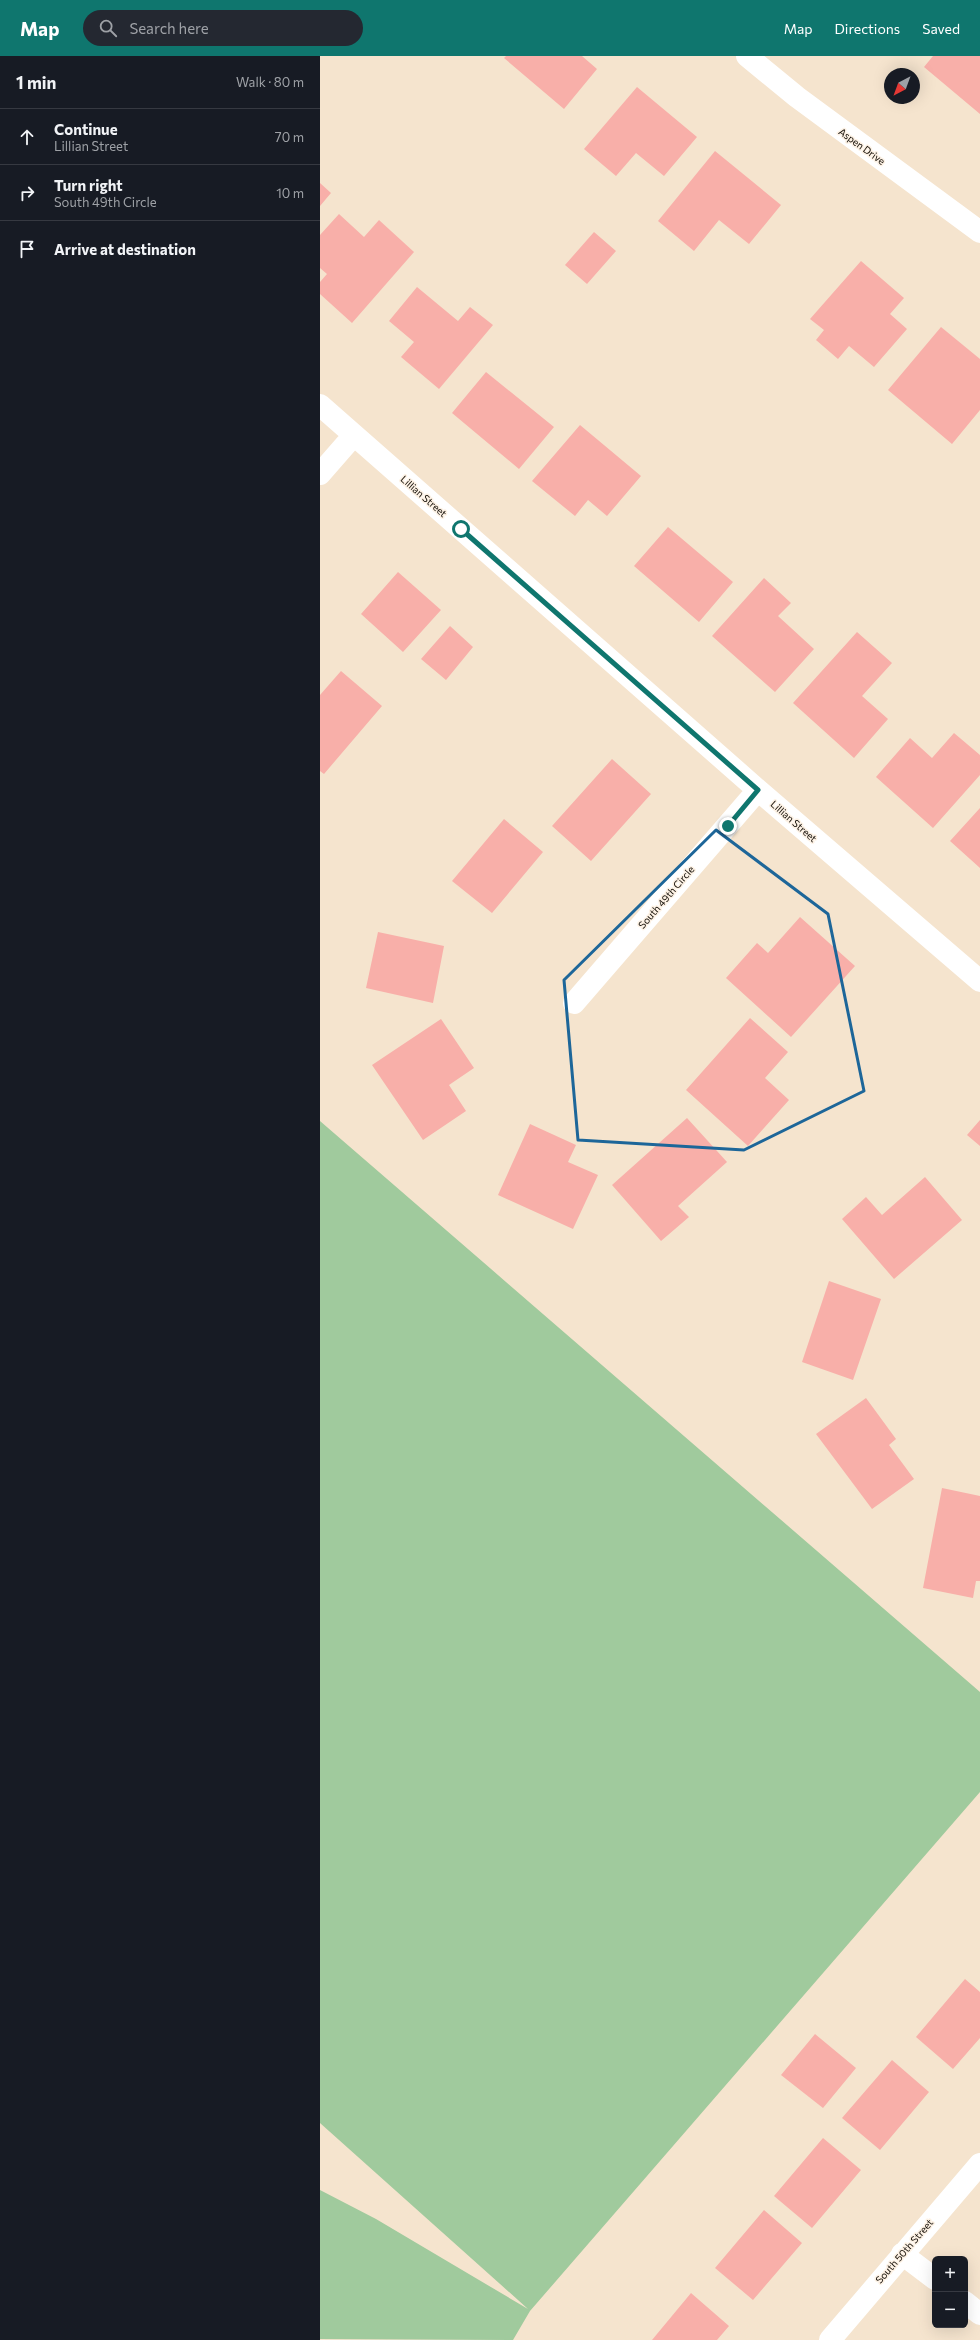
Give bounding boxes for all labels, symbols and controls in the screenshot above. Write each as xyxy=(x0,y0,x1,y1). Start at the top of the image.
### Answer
search box xyxy=(83,10,363,46)
text: Map xyxy=(20,17,59,40)
icon: search xyxy=(97,17,119,39)
text: Search here xyxy=(129,19,209,37)
text: Map xyxy=(784,20,813,37)
text: Directions xyxy=(835,20,900,37)
text: Saved xyxy=(922,20,960,37)
north arrow xyxy=(884,68,920,104)
text: 1 min xyxy=(16,72,56,93)
text: Walk · 80 m xyxy=(236,74,304,90)
text: Continue xyxy=(54,120,118,138)
street label: Aspen Drive xyxy=(836,125,888,167)
icon: ahead xyxy=(16,126,38,148)
text: 70 m xyxy=(275,129,304,145)
text: Lillian Street xyxy=(54,138,128,154)
text: Turn right xyxy=(54,176,123,194)
icon: right xyxy=(16,182,38,204)
text: 10 m xyxy=(276,185,304,201)
text: South 49th Circle xyxy=(54,194,157,210)
icon: arrive xyxy=(16,238,38,260)
text: Arrive at destination xyxy=(54,240,196,258)
street label: Lillian Street xyxy=(399,473,449,519)
route start xyxy=(452,520,470,538)
street label: Lillian Street xyxy=(769,798,819,844)
route end xyxy=(719,817,737,835)
street label: South 49th Circle xyxy=(636,863,696,931)
street label: South 50th Street xyxy=(873,2216,935,2286)
map controls xyxy=(932,2256,968,2328)
button: + xyxy=(932,2256,968,2292)
button: − xyxy=(932,2292,968,2328)

